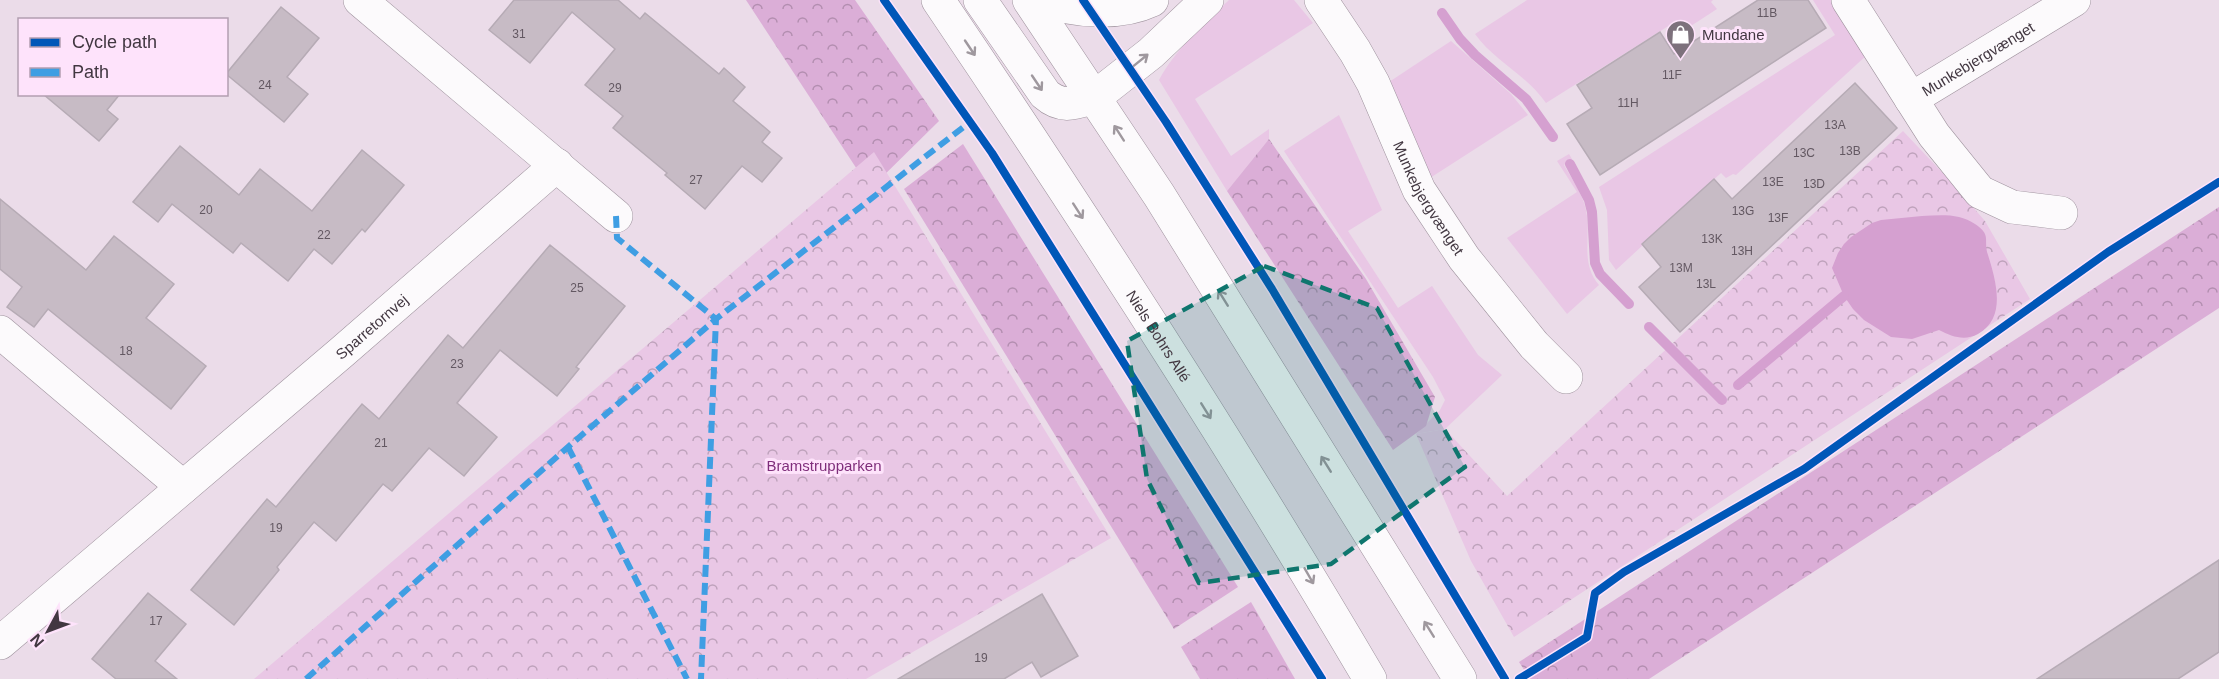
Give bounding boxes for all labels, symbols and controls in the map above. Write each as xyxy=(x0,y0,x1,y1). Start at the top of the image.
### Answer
house number: 11B xyxy=(1757,6,1777,20)
street label: Munkebjergvænget xyxy=(1918,17,2038,99)
legend xyxy=(18,18,228,96)
shop icon: Mundane xyxy=(1665,18,1697,60)
place label: Mundane xyxy=(1702,26,1765,43)
house number: 31 xyxy=(512,27,526,41)
text: Cycle path xyxy=(72,32,157,52)
one-way arrow xyxy=(964,40,976,56)
one-way arrow xyxy=(1133,54,1149,67)
text: Path xyxy=(72,62,109,82)
house number: 11F xyxy=(1662,68,1682,82)
one-way arrow xyxy=(1031,74,1043,91)
house number: 24 xyxy=(258,78,272,92)
house number: 29 xyxy=(608,81,622,95)
house number: 11H xyxy=(1617,96,1639,110)
house number: 13A xyxy=(1824,118,1846,132)
one-way arrow xyxy=(1113,125,1125,142)
street label: Munkebjergvænget xyxy=(1390,138,1468,259)
house number: 13B xyxy=(1839,144,1861,158)
house number: 13C xyxy=(1793,146,1815,160)
house number: 27 xyxy=(689,173,703,187)
house number: 13E xyxy=(1762,175,1784,189)
house number: 13D xyxy=(1803,177,1825,191)
one-way arrow xyxy=(1072,202,1084,219)
house number: 20 xyxy=(199,203,213,217)
house number: 13G xyxy=(1732,204,1754,218)
house number: 13F xyxy=(1768,211,1788,225)
house number: 22 xyxy=(317,228,331,242)
house number: 13K xyxy=(1701,232,1723,246)
house number: 13H xyxy=(1731,244,1753,258)
house number: 13M xyxy=(1669,261,1693,275)
house number: 13L xyxy=(1696,277,1716,291)
house number: 25 xyxy=(570,281,584,295)
street label: Niels Bohrs Allé xyxy=(1123,287,1194,385)
street label: Sparretornvej xyxy=(332,290,411,362)
one-way arrow xyxy=(1217,290,1229,307)
house number: 18 xyxy=(119,344,133,358)
house number: 23 xyxy=(450,357,464,371)
one-way arrow xyxy=(1200,402,1212,418)
house number: 21 xyxy=(374,436,388,450)
one-way arrow xyxy=(1319,456,1331,473)
park label: Bramstrupparken xyxy=(766,457,882,474)
house number: 19 xyxy=(269,521,283,535)
one-way arrow xyxy=(1304,567,1316,584)
north arrow xyxy=(18,601,78,661)
house number: 17 xyxy=(149,614,163,628)
one-way arrow xyxy=(1422,621,1434,638)
text: N xyxy=(27,631,47,650)
house number: 19 xyxy=(974,651,988,665)

